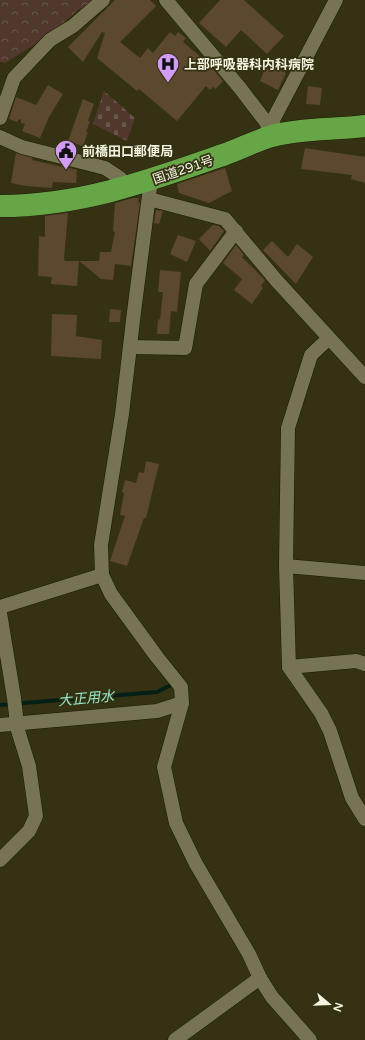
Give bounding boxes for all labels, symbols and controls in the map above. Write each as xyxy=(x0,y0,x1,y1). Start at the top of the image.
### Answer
hospital icon: 上部呼吸器科内科病院 xyxy=(155,51,181,84)
place label: 上部呼吸器科内科病院 xyxy=(184,57,314,73)
public building icon: 前橋田口郵便局 xyxy=(53,138,79,171)
place label: 前橋田口郵便局 xyxy=(82,144,173,160)
street label: 国道291号 xyxy=(151,152,216,188)
water label: 大正用水 xyxy=(57,687,117,709)
north arrow xyxy=(309,984,349,1024)
text: N xyxy=(330,1001,346,1013)

